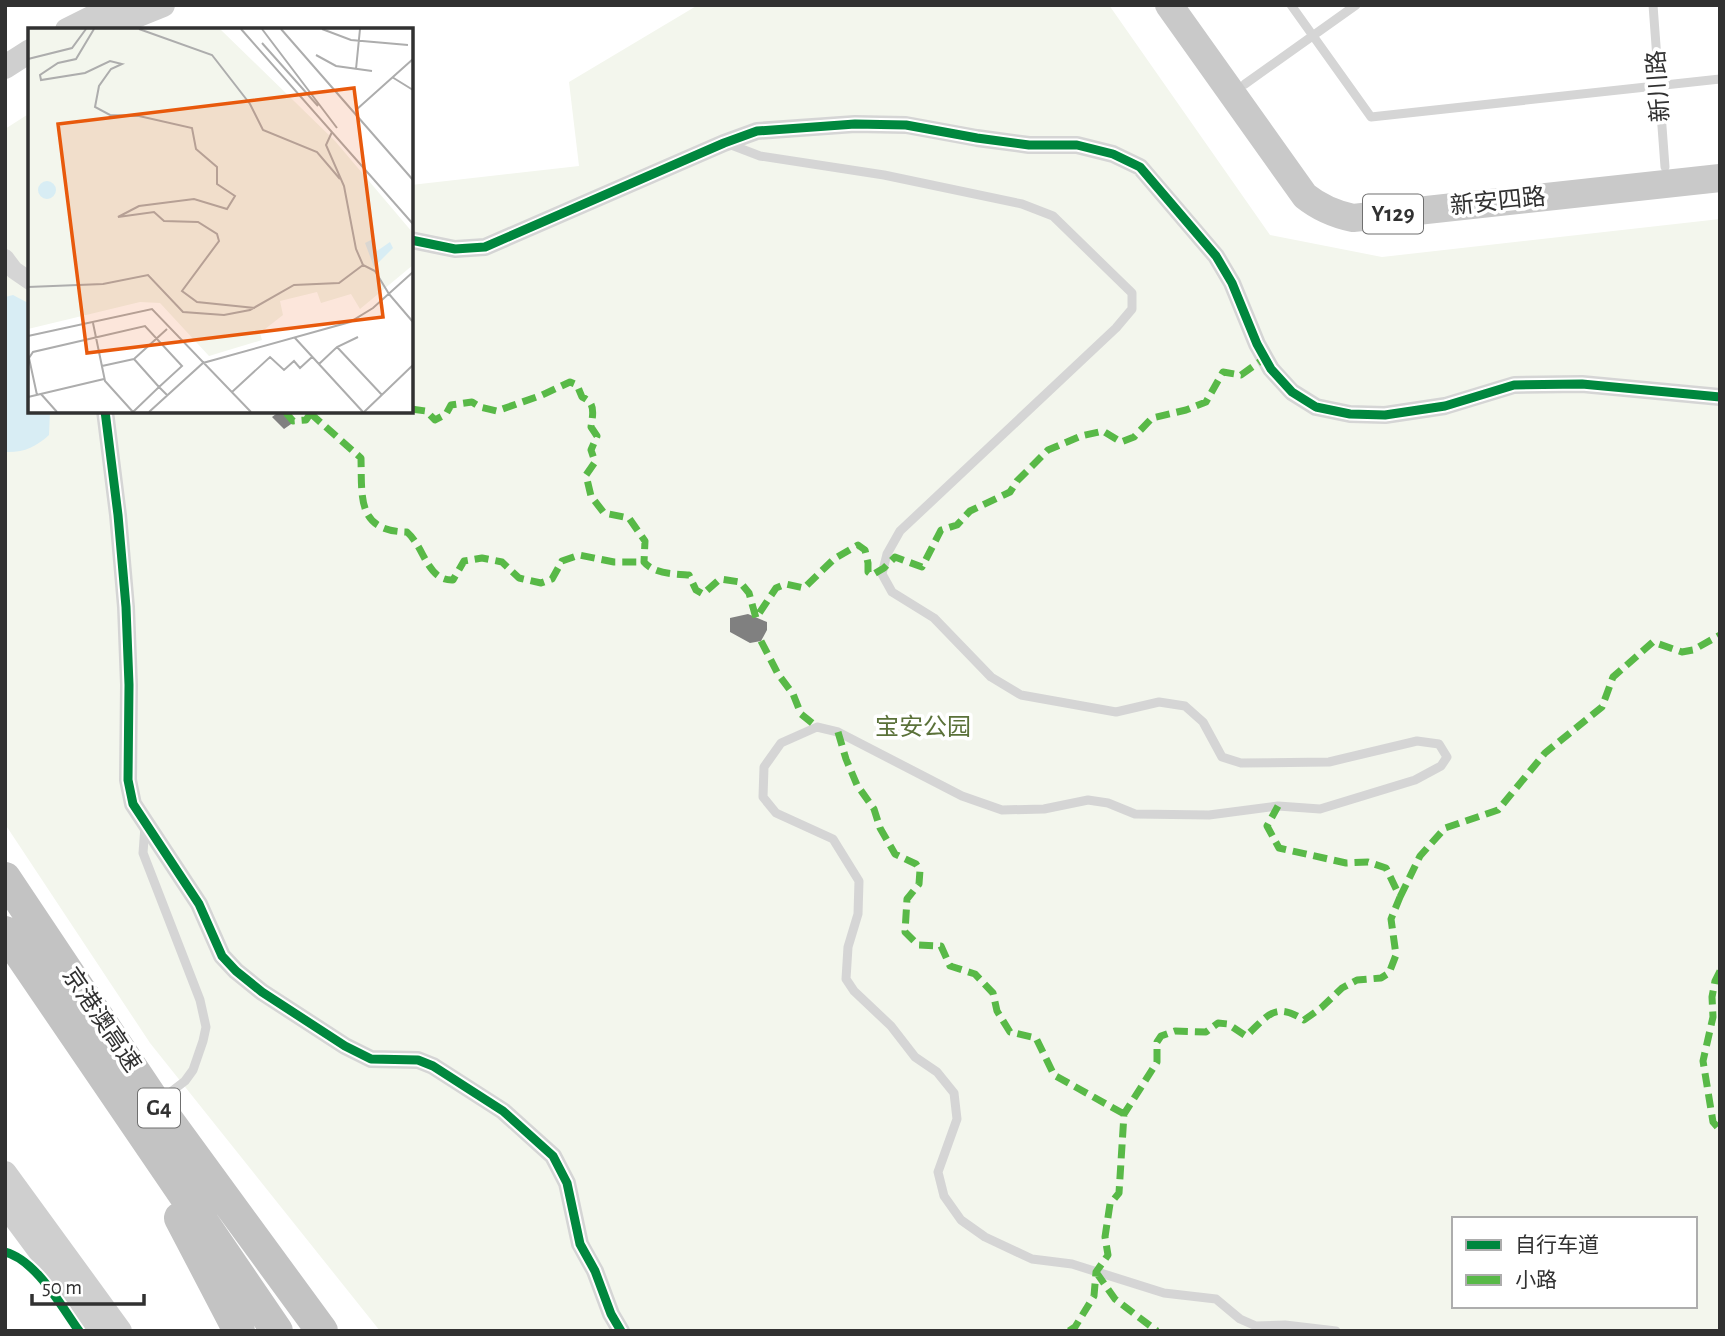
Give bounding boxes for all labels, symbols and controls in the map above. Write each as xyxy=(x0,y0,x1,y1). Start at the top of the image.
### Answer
inset map xyxy=(28,28,413,413)
street label: 新川路 xyxy=(1643,49,1673,123)
street label: 新安四路 xyxy=(1449,183,1547,219)
road number: Y129 xyxy=(1363,195,1423,234)
park label: 宝安公园 xyxy=(875,714,971,740)
street label: 京港澳高速 xyxy=(57,962,146,1076)
road number: G4 xyxy=(138,1088,180,1128)
legend xyxy=(1452,1217,1697,1308)
text: 自行车道 xyxy=(1515,1234,1599,1256)
scale bar xyxy=(32,1262,144,1306)
text: 小路 xyxy=(1515,1269,1557,1291)
text: 50 m xyxy=(42,1277,82,1298)

